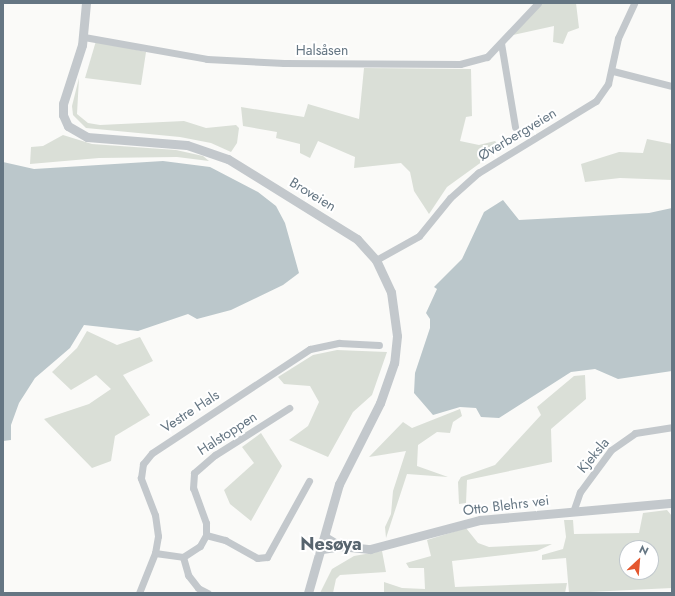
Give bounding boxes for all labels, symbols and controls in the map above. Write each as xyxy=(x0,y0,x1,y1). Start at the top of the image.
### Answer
street label: Halsåsen xyxy=(296,42,348,58)
street label: Øverbergveien xyxy=(475,104,559,164)
street label: Broveien xyxy=(287,174,339,214)
street label: Vestre Hals xyxy=(158,386,222,436)
street label: Halstoppen xyxy=(194,408,260,458)
street label: Kjeksla xyxy=(574,434,612,476)
street label: Otto Blehrs vei xyxy=(462,491,550,519)
district label: Nesøya xyxy=(300,533,362,555)
north arrow xyxy=(619,540,659,580)
text: N xyxy=(636,541,651,559)

